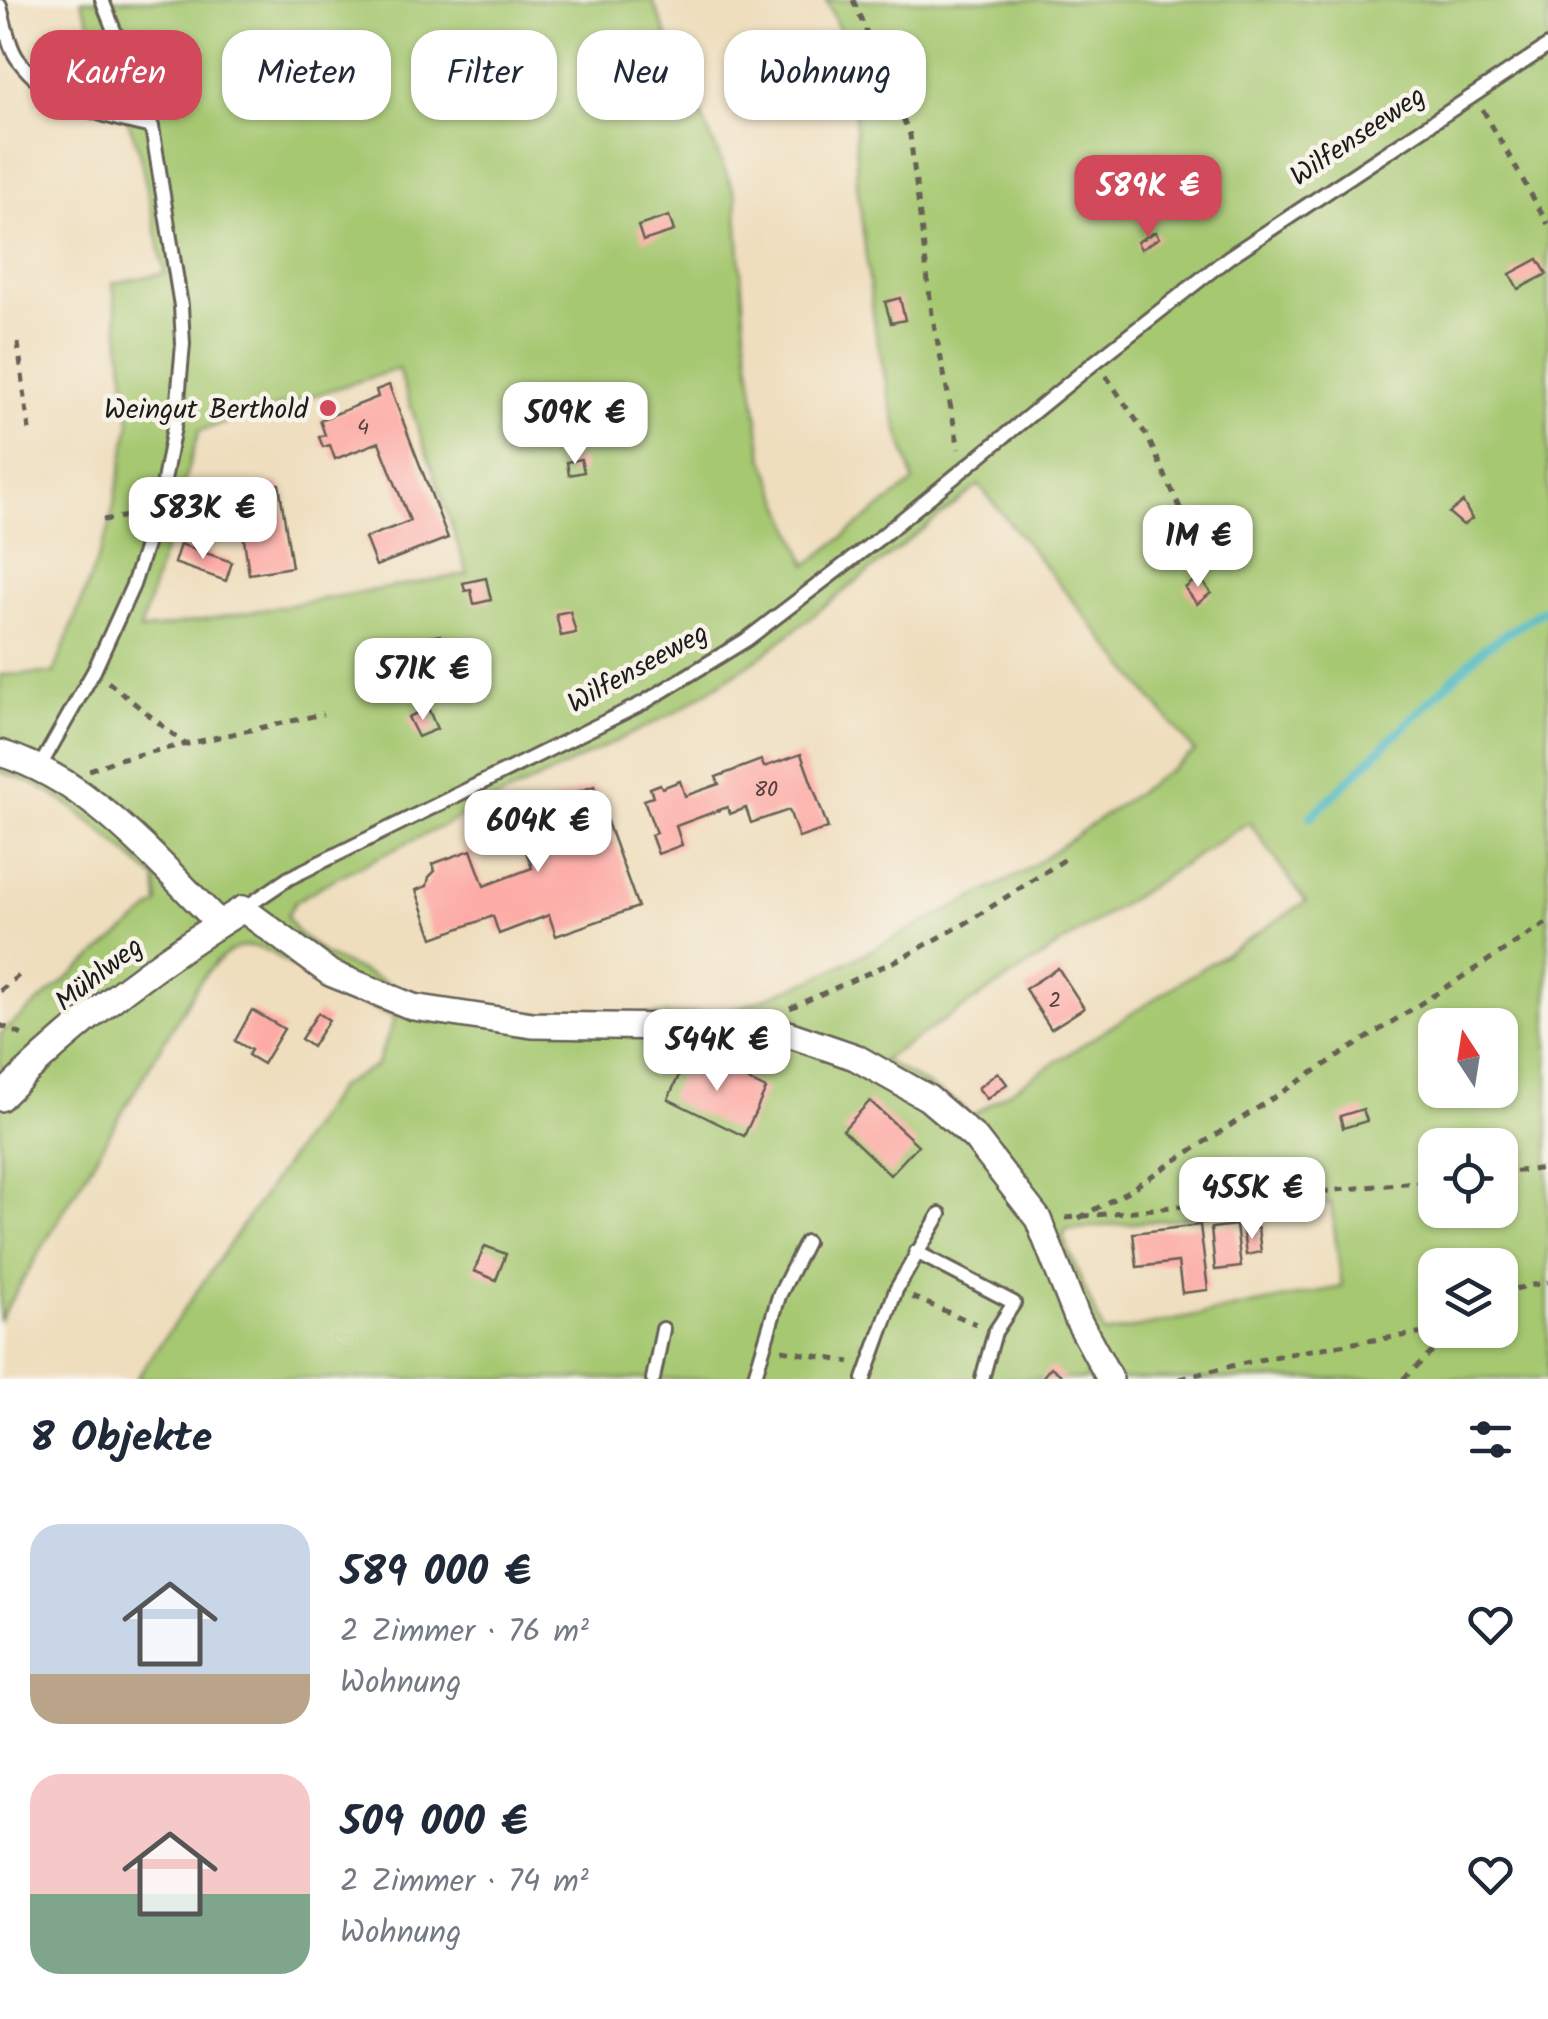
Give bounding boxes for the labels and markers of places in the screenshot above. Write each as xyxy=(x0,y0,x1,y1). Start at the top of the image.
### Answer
pin: 589K € xyxy=(1067,155,1229,240)
pin: 509K € xyxy=(494,382,656,467)
place label: Weingut Berthold xyxy=(104,388,309,433)
marker: Weingut Berthold xyxy=(317,397,339,419)
pin: 583K € xyxy=(122,477,284,562)
pin: 1M € xyxy=(1139,505,1257,590)
pin: 571K € xyxy=(342,638,504,723)
pin: 604K € xyxy=(457,790,619,875)
pin: 544K € xyxy=(636,1009,798,1094)
pin: 455K € xyxy=(1171,1157,1333,1242)

